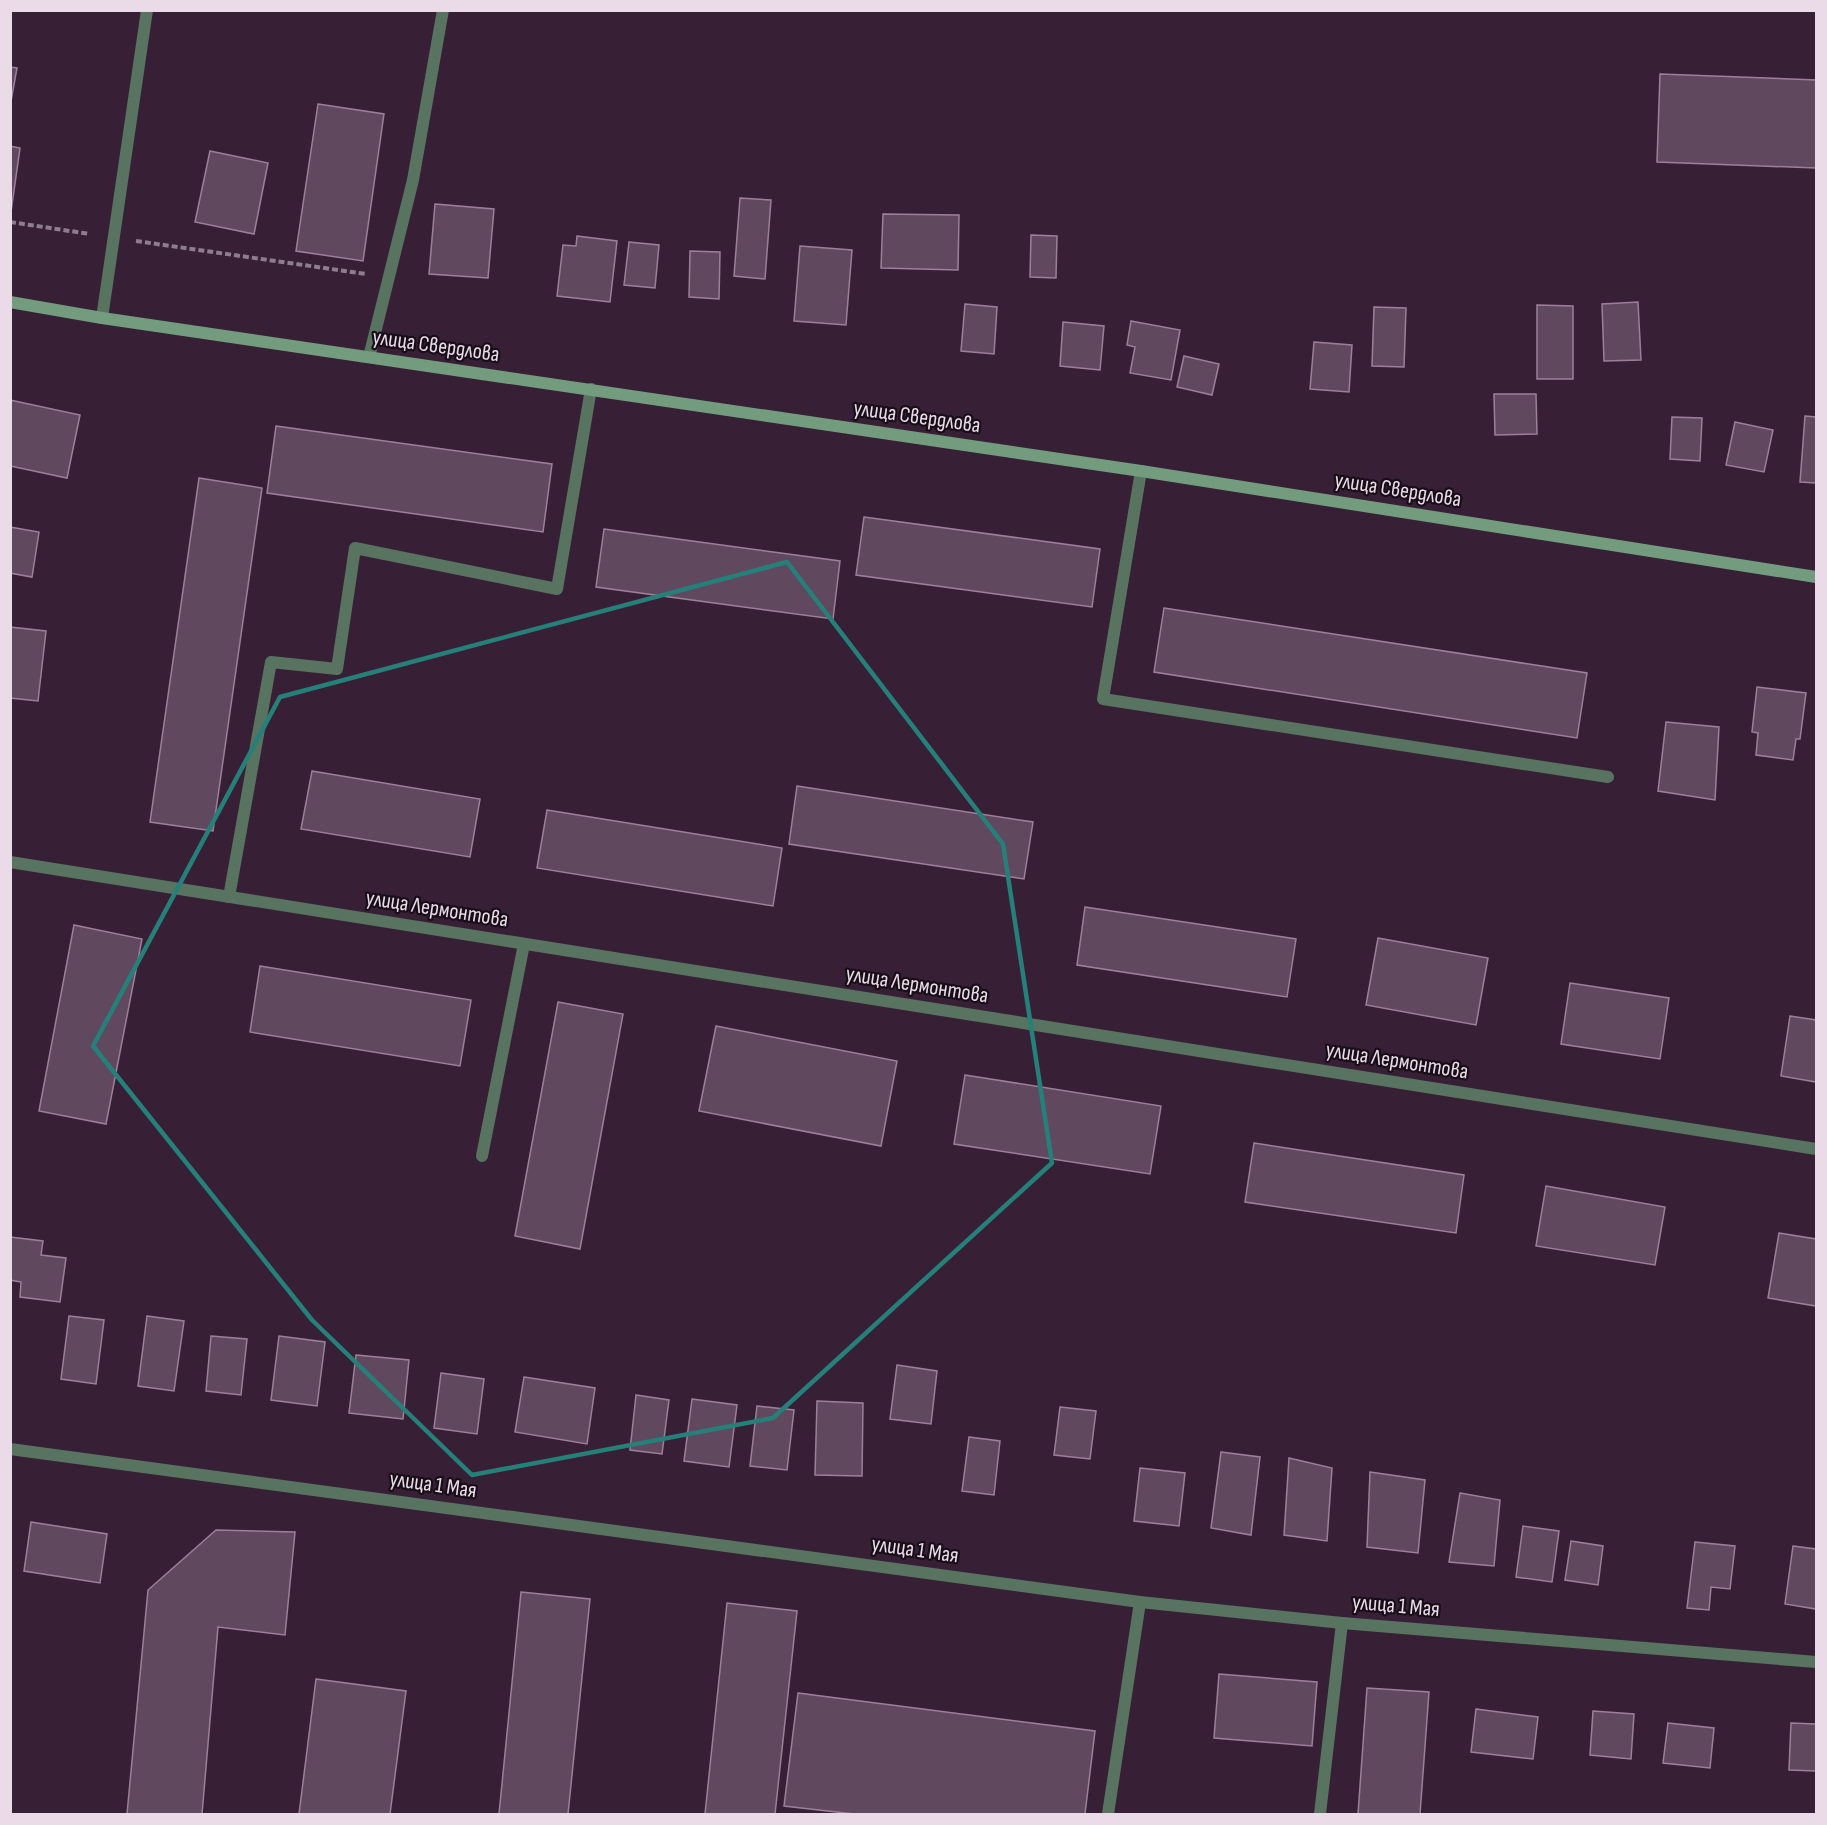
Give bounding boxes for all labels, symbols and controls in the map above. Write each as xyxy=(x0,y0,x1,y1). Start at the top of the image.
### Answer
street label: улица Свердлова xyxy=(371,324,501,368)
street label: улица Свердлова xyxy=(852,395,982,439)
street label: улица Свердлова xyxy=(1333,467,1463,513)
street label: улица Лермонтова xyxy=(364,884,510,934)
street label: улица Лермонтова xyxy=(844,960,990,1010)
street label: улица Лермонтова xyxy=(1324,1036,1470,1086)
street label: улица 1 Мая xyxy=(388,1466,478,1504)
street label: улица 1 Мая xyxy=(870,1531,960,1569)
street label: улица 1 Мая xyxy=(1351,1589,1441,1623)

